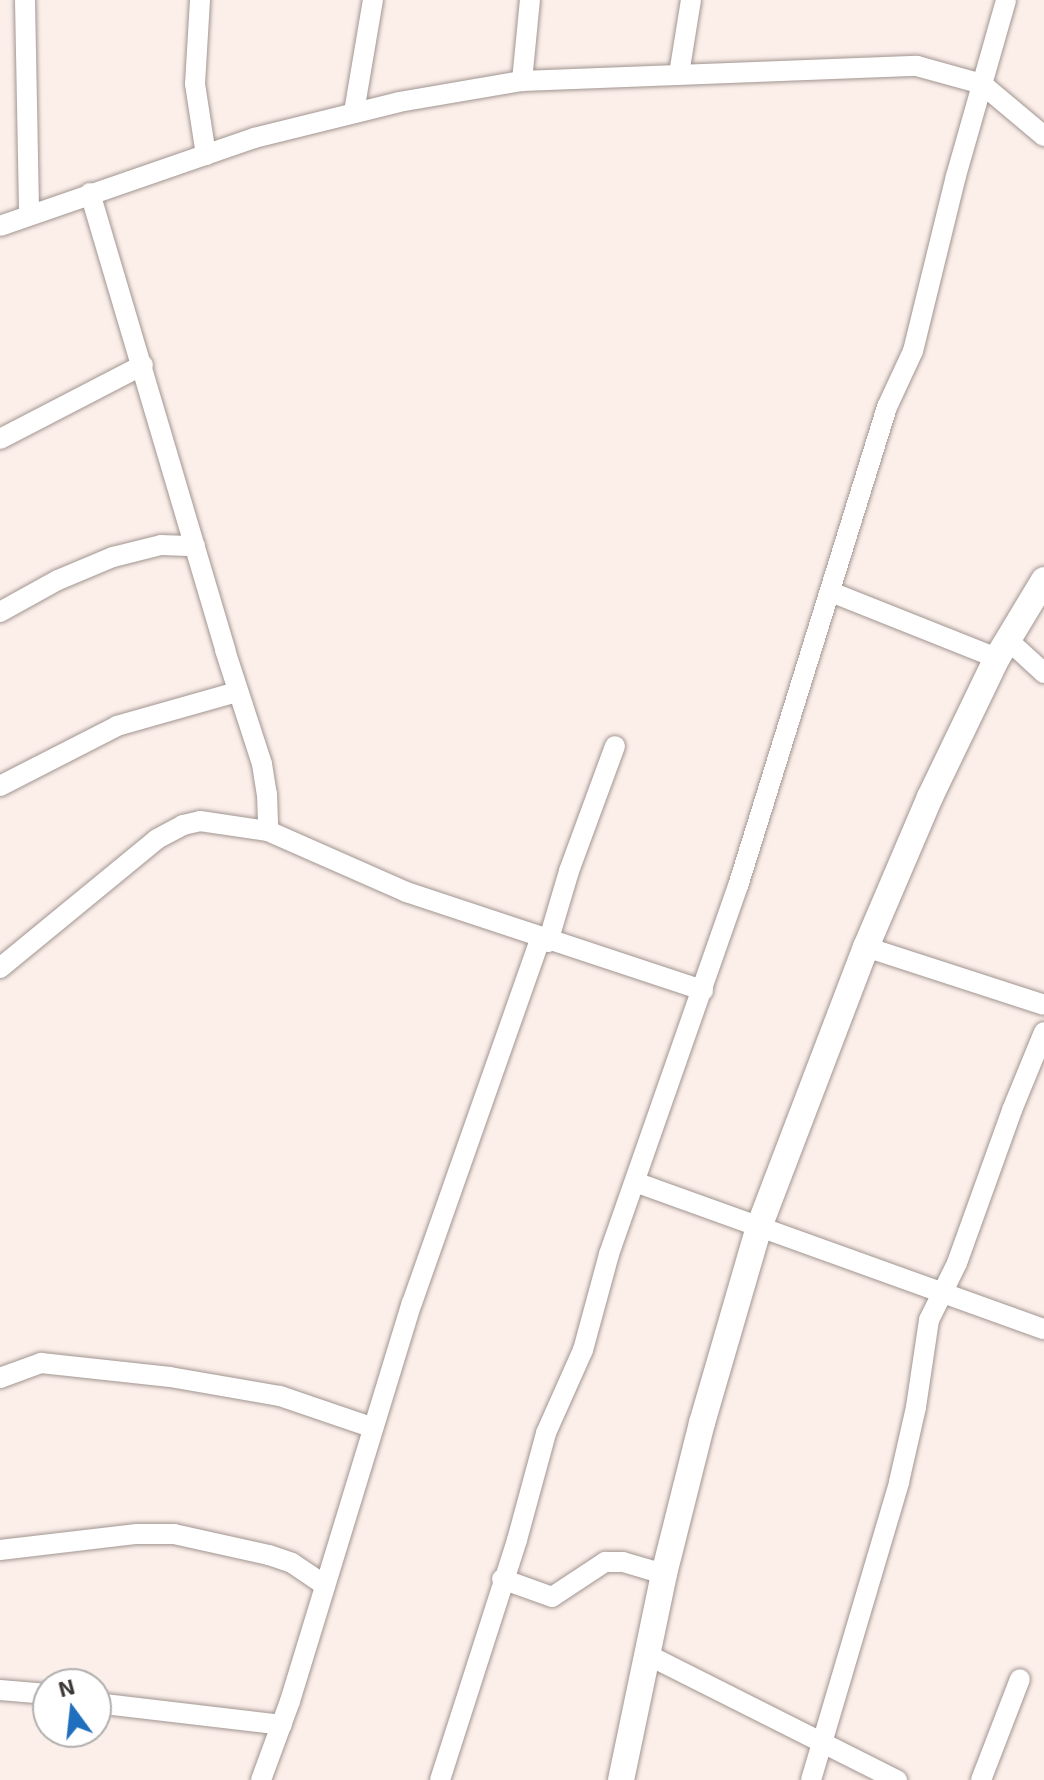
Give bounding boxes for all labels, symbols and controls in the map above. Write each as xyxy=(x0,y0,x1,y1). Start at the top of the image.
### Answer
north arrow xyxy=(32,1668,112,1748)
text: N xyxy=(55,1672,77,1701)

